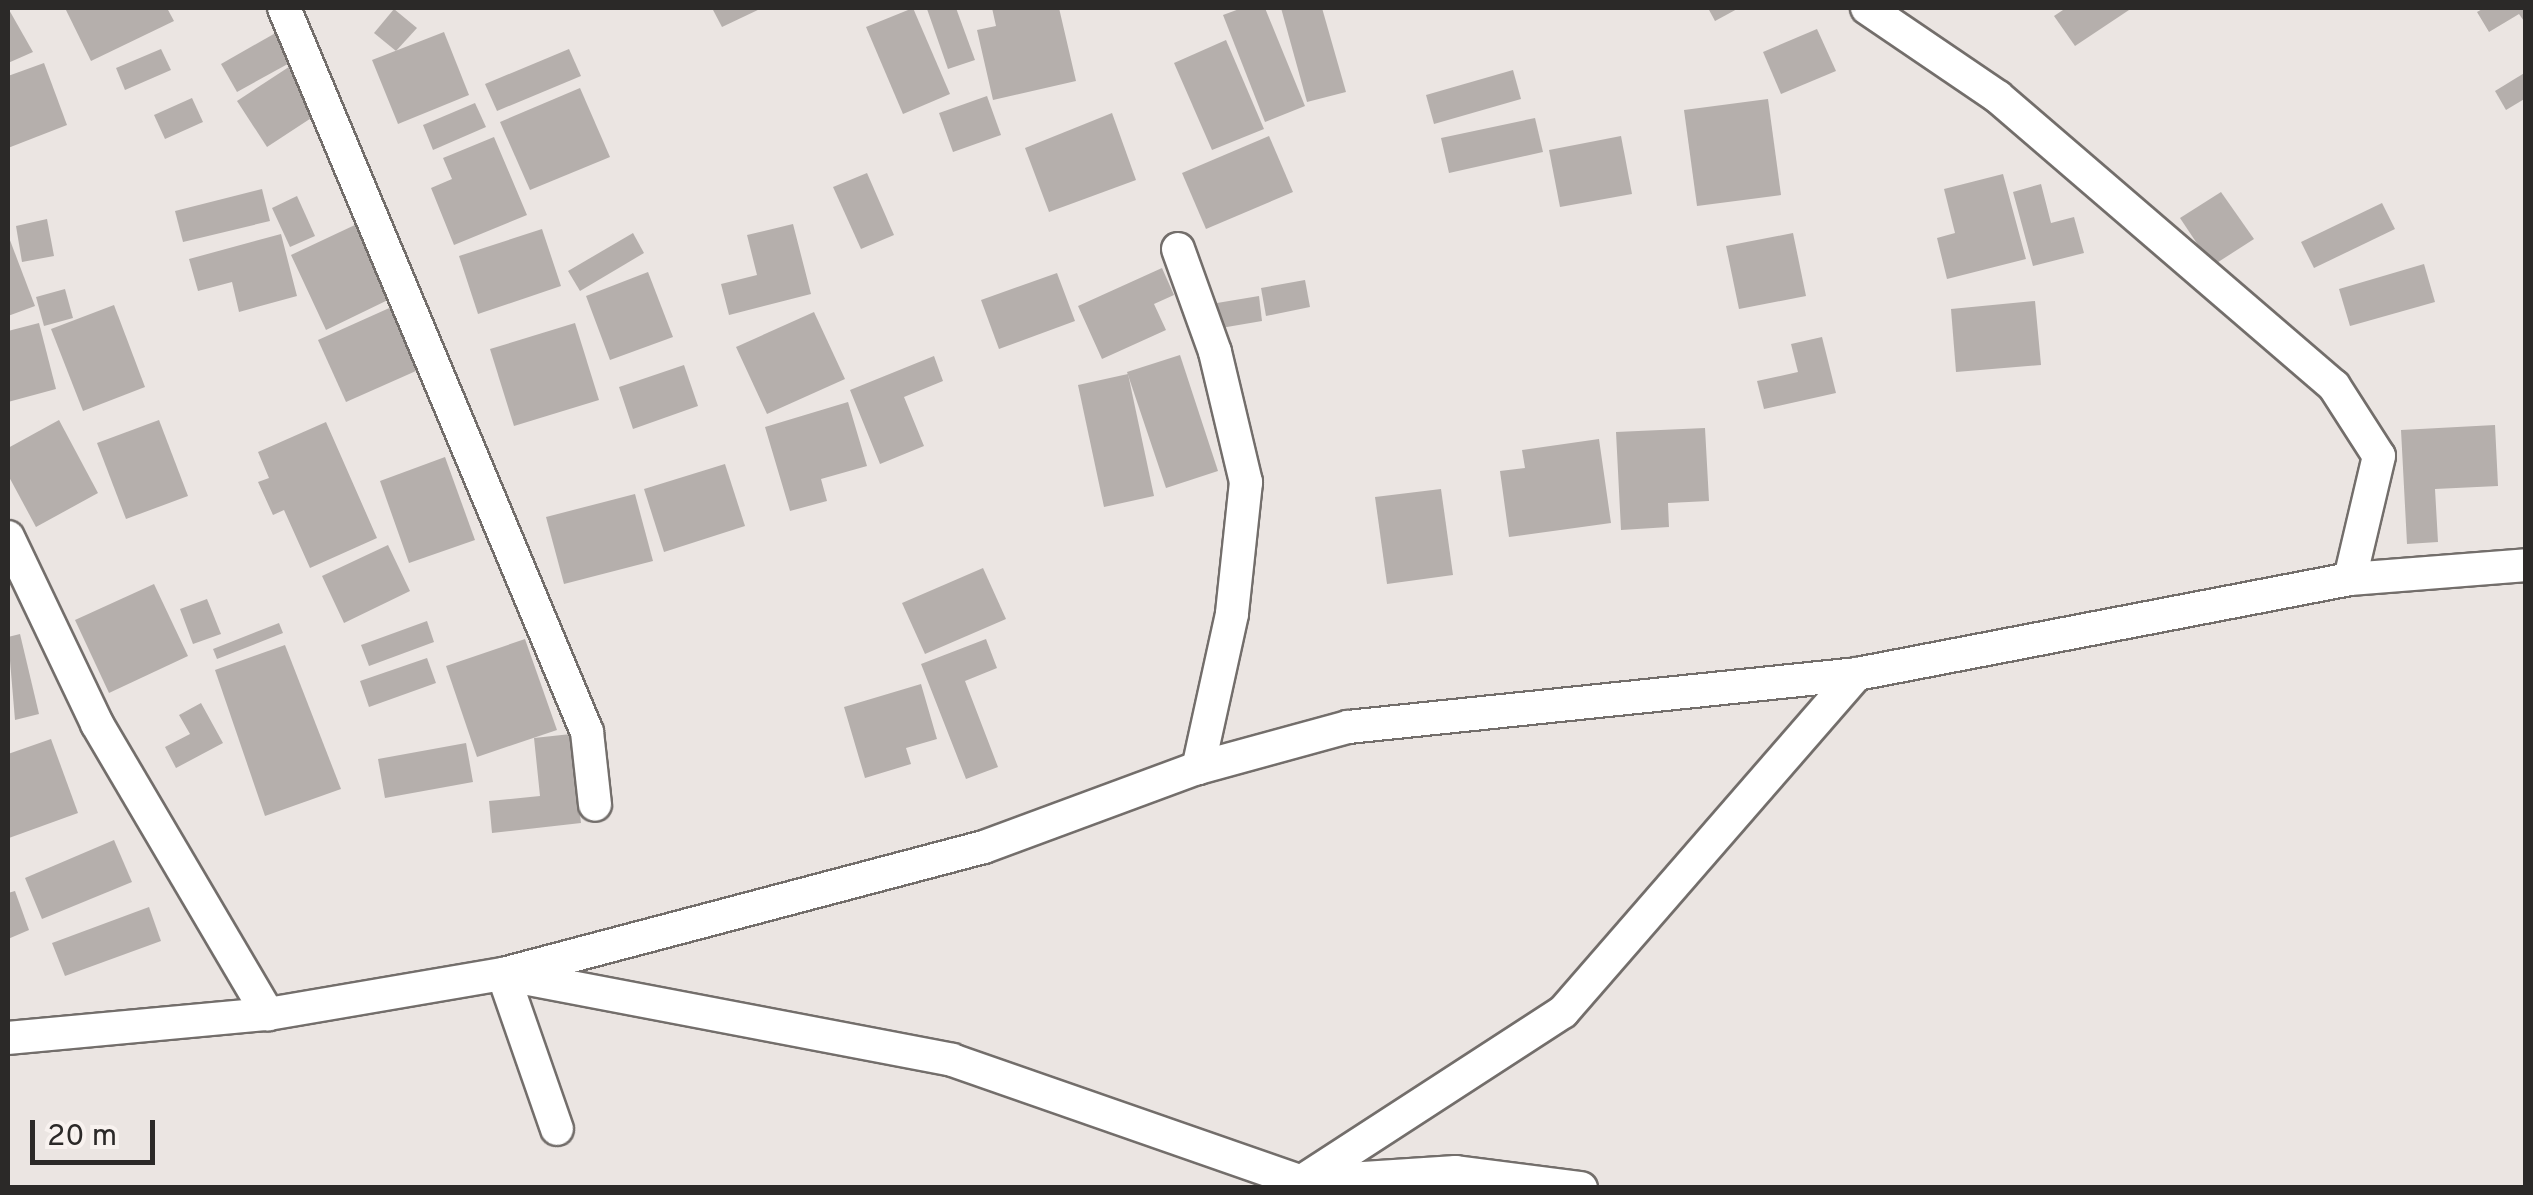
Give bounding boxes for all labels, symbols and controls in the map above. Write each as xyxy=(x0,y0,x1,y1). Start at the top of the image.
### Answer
scale bar xyxy=(35,1100,160,1162)
text: 20 m xyxy=(47,1119,117,1156)

